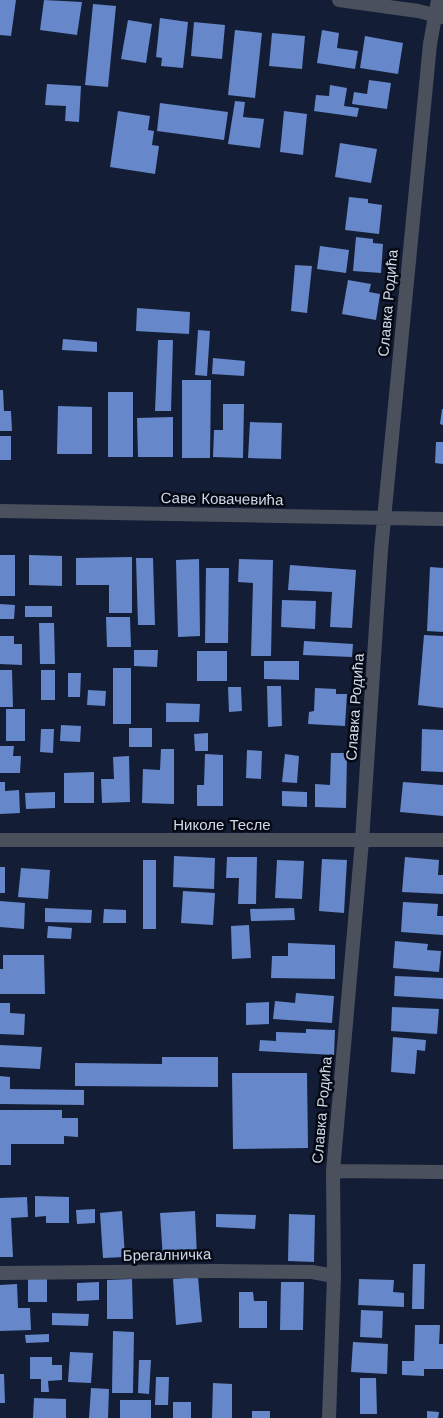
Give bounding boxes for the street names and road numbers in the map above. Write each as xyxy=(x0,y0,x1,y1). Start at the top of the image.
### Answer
street label: Славка Родића xyxy=(374,248,402,357)
street label: Саве Ковачевића xyxy=(161,489,284,509)
street label: Славка Родића xyxy=(342,652,368,761)
street label: Николе Тесле xyxy=(173,816,271,834)
street label: Славка Родића xyxy=(308,1055,336,1164)
street label: Брегалничка xyxy=(123,1245,212,1265)

